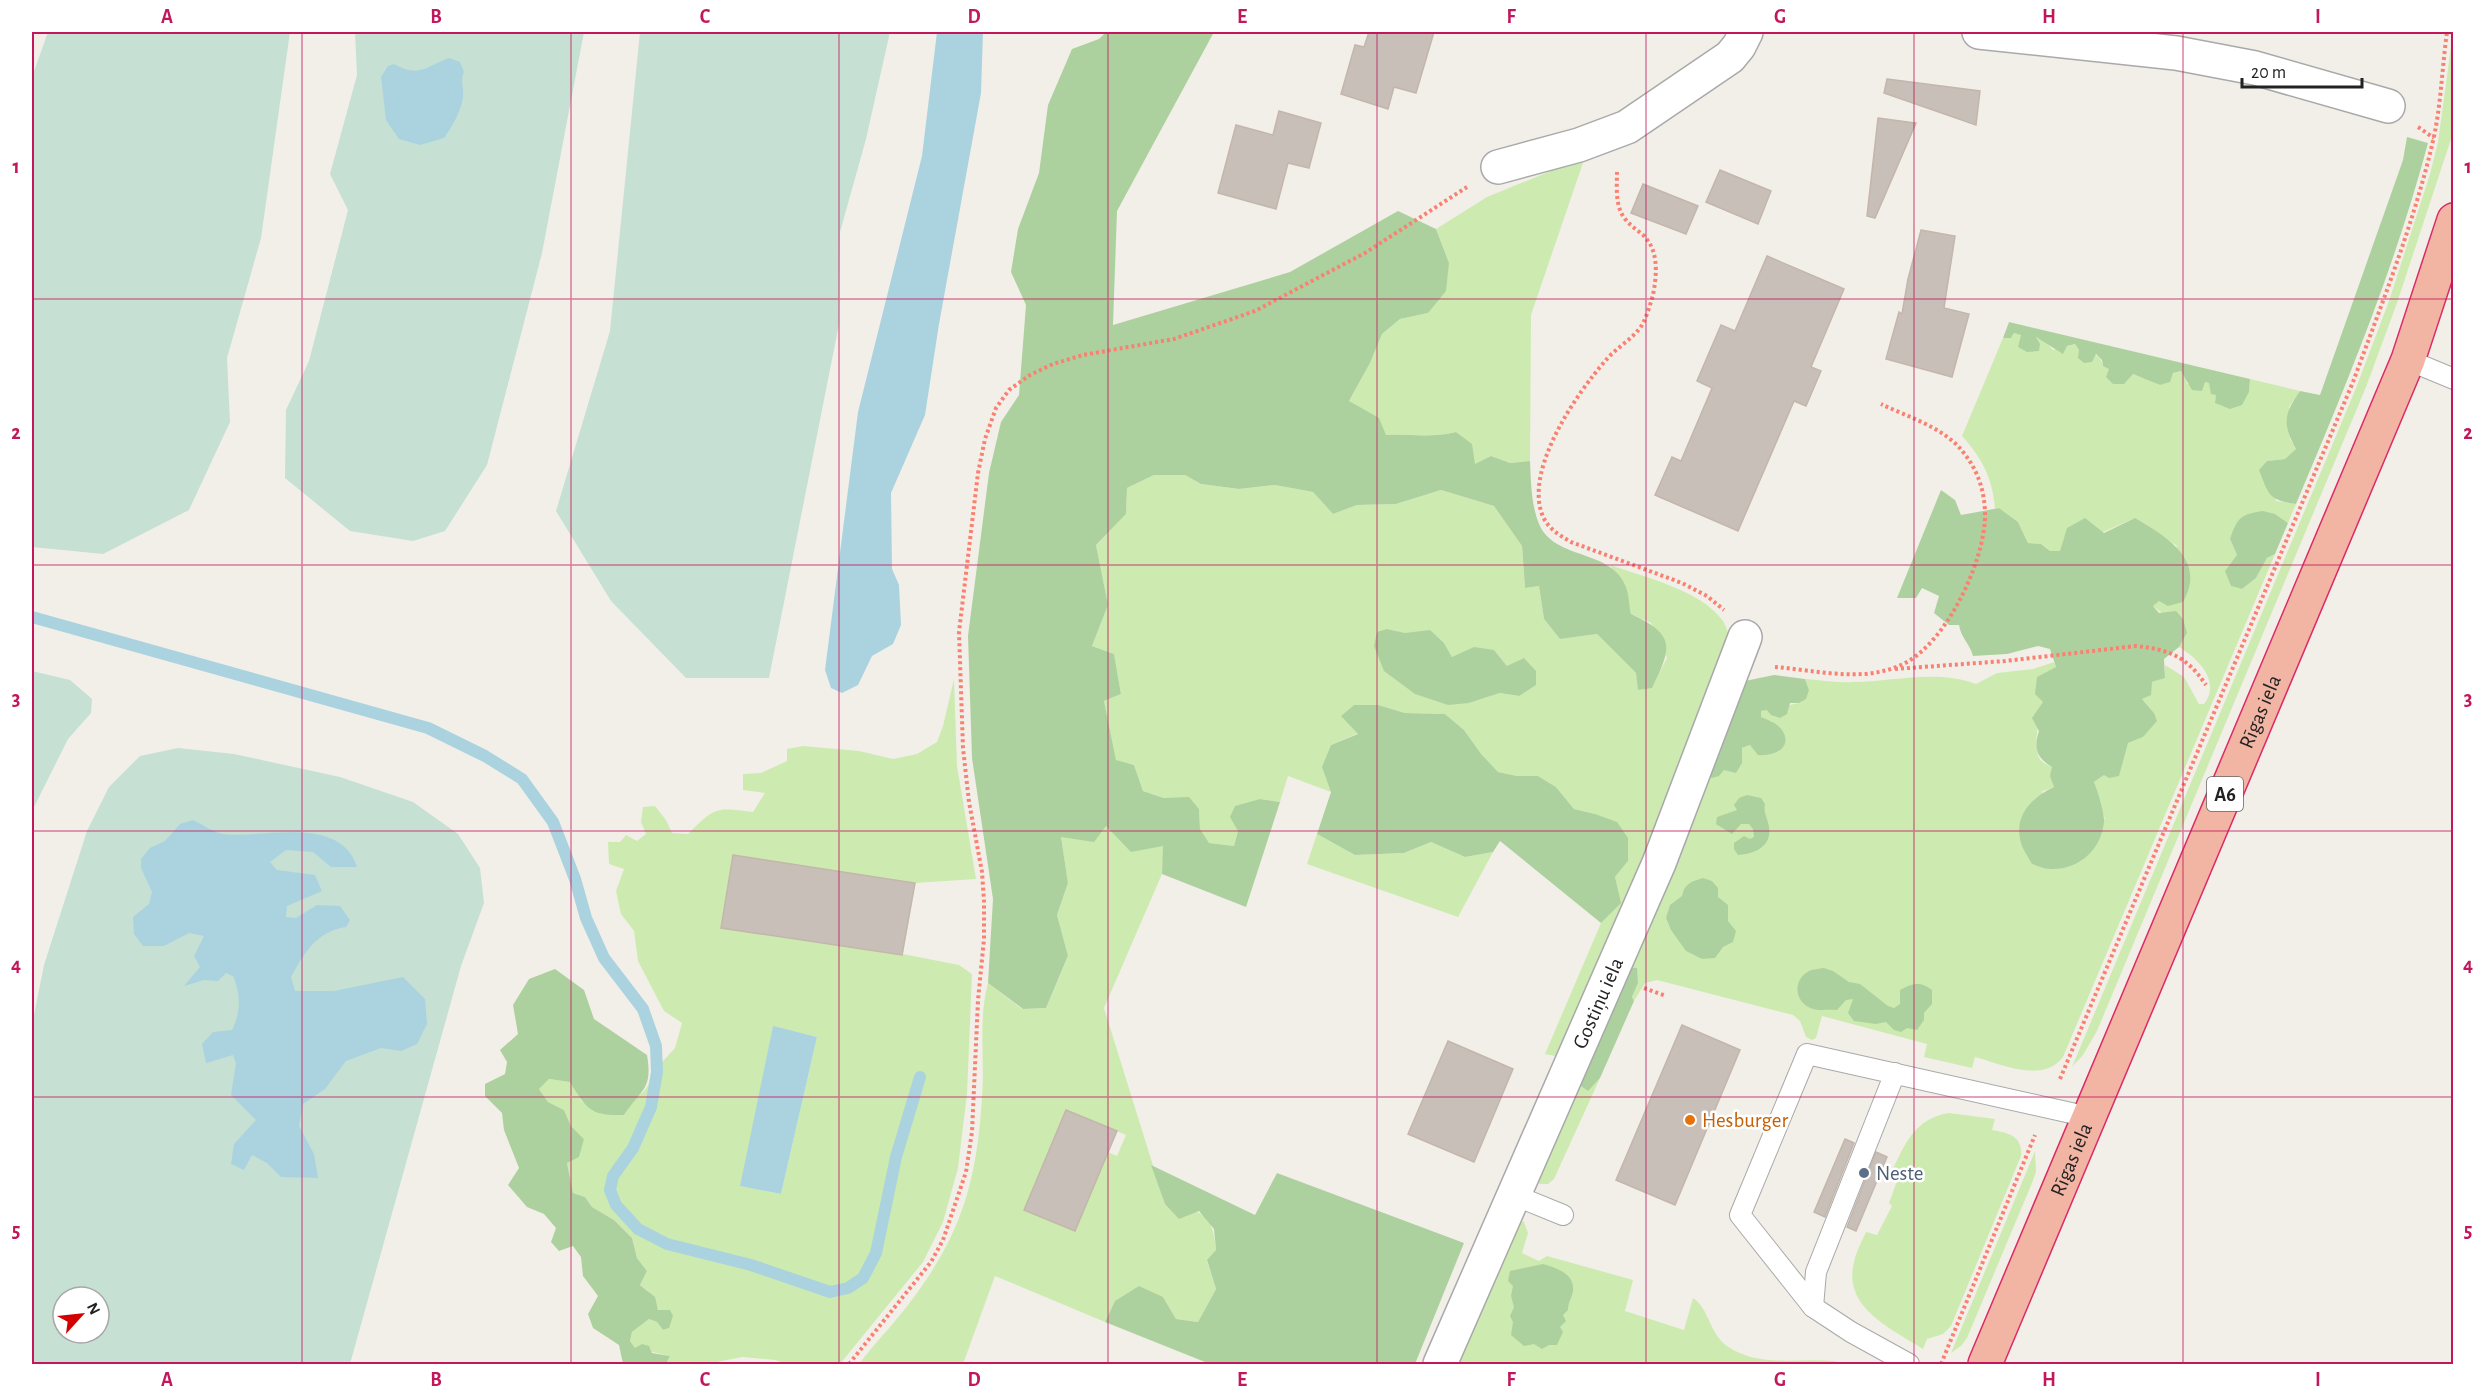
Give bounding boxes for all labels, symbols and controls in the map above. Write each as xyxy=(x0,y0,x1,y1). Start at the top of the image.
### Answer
text: A xyxy=(161,7,173,27)
text: B xyxy=(430,7,442,27)
text: C xyxy=(700,7,711,27)
text: D xyxy=(967,7,981,27)
text: E xyxy=(1237,7,1247,27)
text: F xyxy=(1506,7,1516,27)
text: G xyxy=(1774,7,1786,27)
text: H xyxy=(2042,7,2056,27)
text: I xyxy=(2315,7,2321,27)
scale bar xyxy=(2242,51,2362,89)
text: 20 m xyxy=(2251,64,2286,82)
text: 1 xyxy=(12,157,20,177)
text: 1 xyxy=(2464,157,2472,177)
text: 2 xyxy=(11,423,21,443)
text: 2 xyxy=(2463,423,2473,443)
street label: Rīgas iela xyxy=(2236,672,2285,751)
text: 3 xyxy=(12,689,20,709)
text: 3 xyxy=(2464,689,2472,709)
road number: A6 xyxy=(2207,777,2243,811)
street label: Gostiņu iela xyxy=(1569,954,1627,1052)
text: 4 xyxy=(11,955,21,975)
text: 4 xyxy=(2463,955,2473,975)
place label: Hesburger xyxy=(1702,1110,1788,1131)
marker: Hesburger xyxy=(1683,1113,1697,1127)
street label: Rīgas iela xyxy=(2047,1120,2096,1199)
place label: Neste xyxy=(1876,1163,1923,1184)
marker: Neste xyxy=(1857,1166,1871,1180)
text: 5 xyxy=(12,1221,20,1241)
text: 5 xyxy=(2464,1221,2472,1241)
north arrow xyxy=(51,1285,111,1345)
text: N xyxy=(84,1300,103,1317)
text: A xyxy=(161,1370,173,1390)
text: B xyxy=(430,1370,442,1390)
text: C xyxy=(700,1370,711,1390)
text: D xyxy=(967,1370,981,1390)
text: E xyxy=(1237,1370,1247,1390)
text: F xyxy=(1506,1370,1516,1390)
text: G xyxy=(1774,1370,1786,1390)
text: H xyxy=(2042,1370,2056,1390)
text: I xyxy=(2315,1370,2321,1390)

